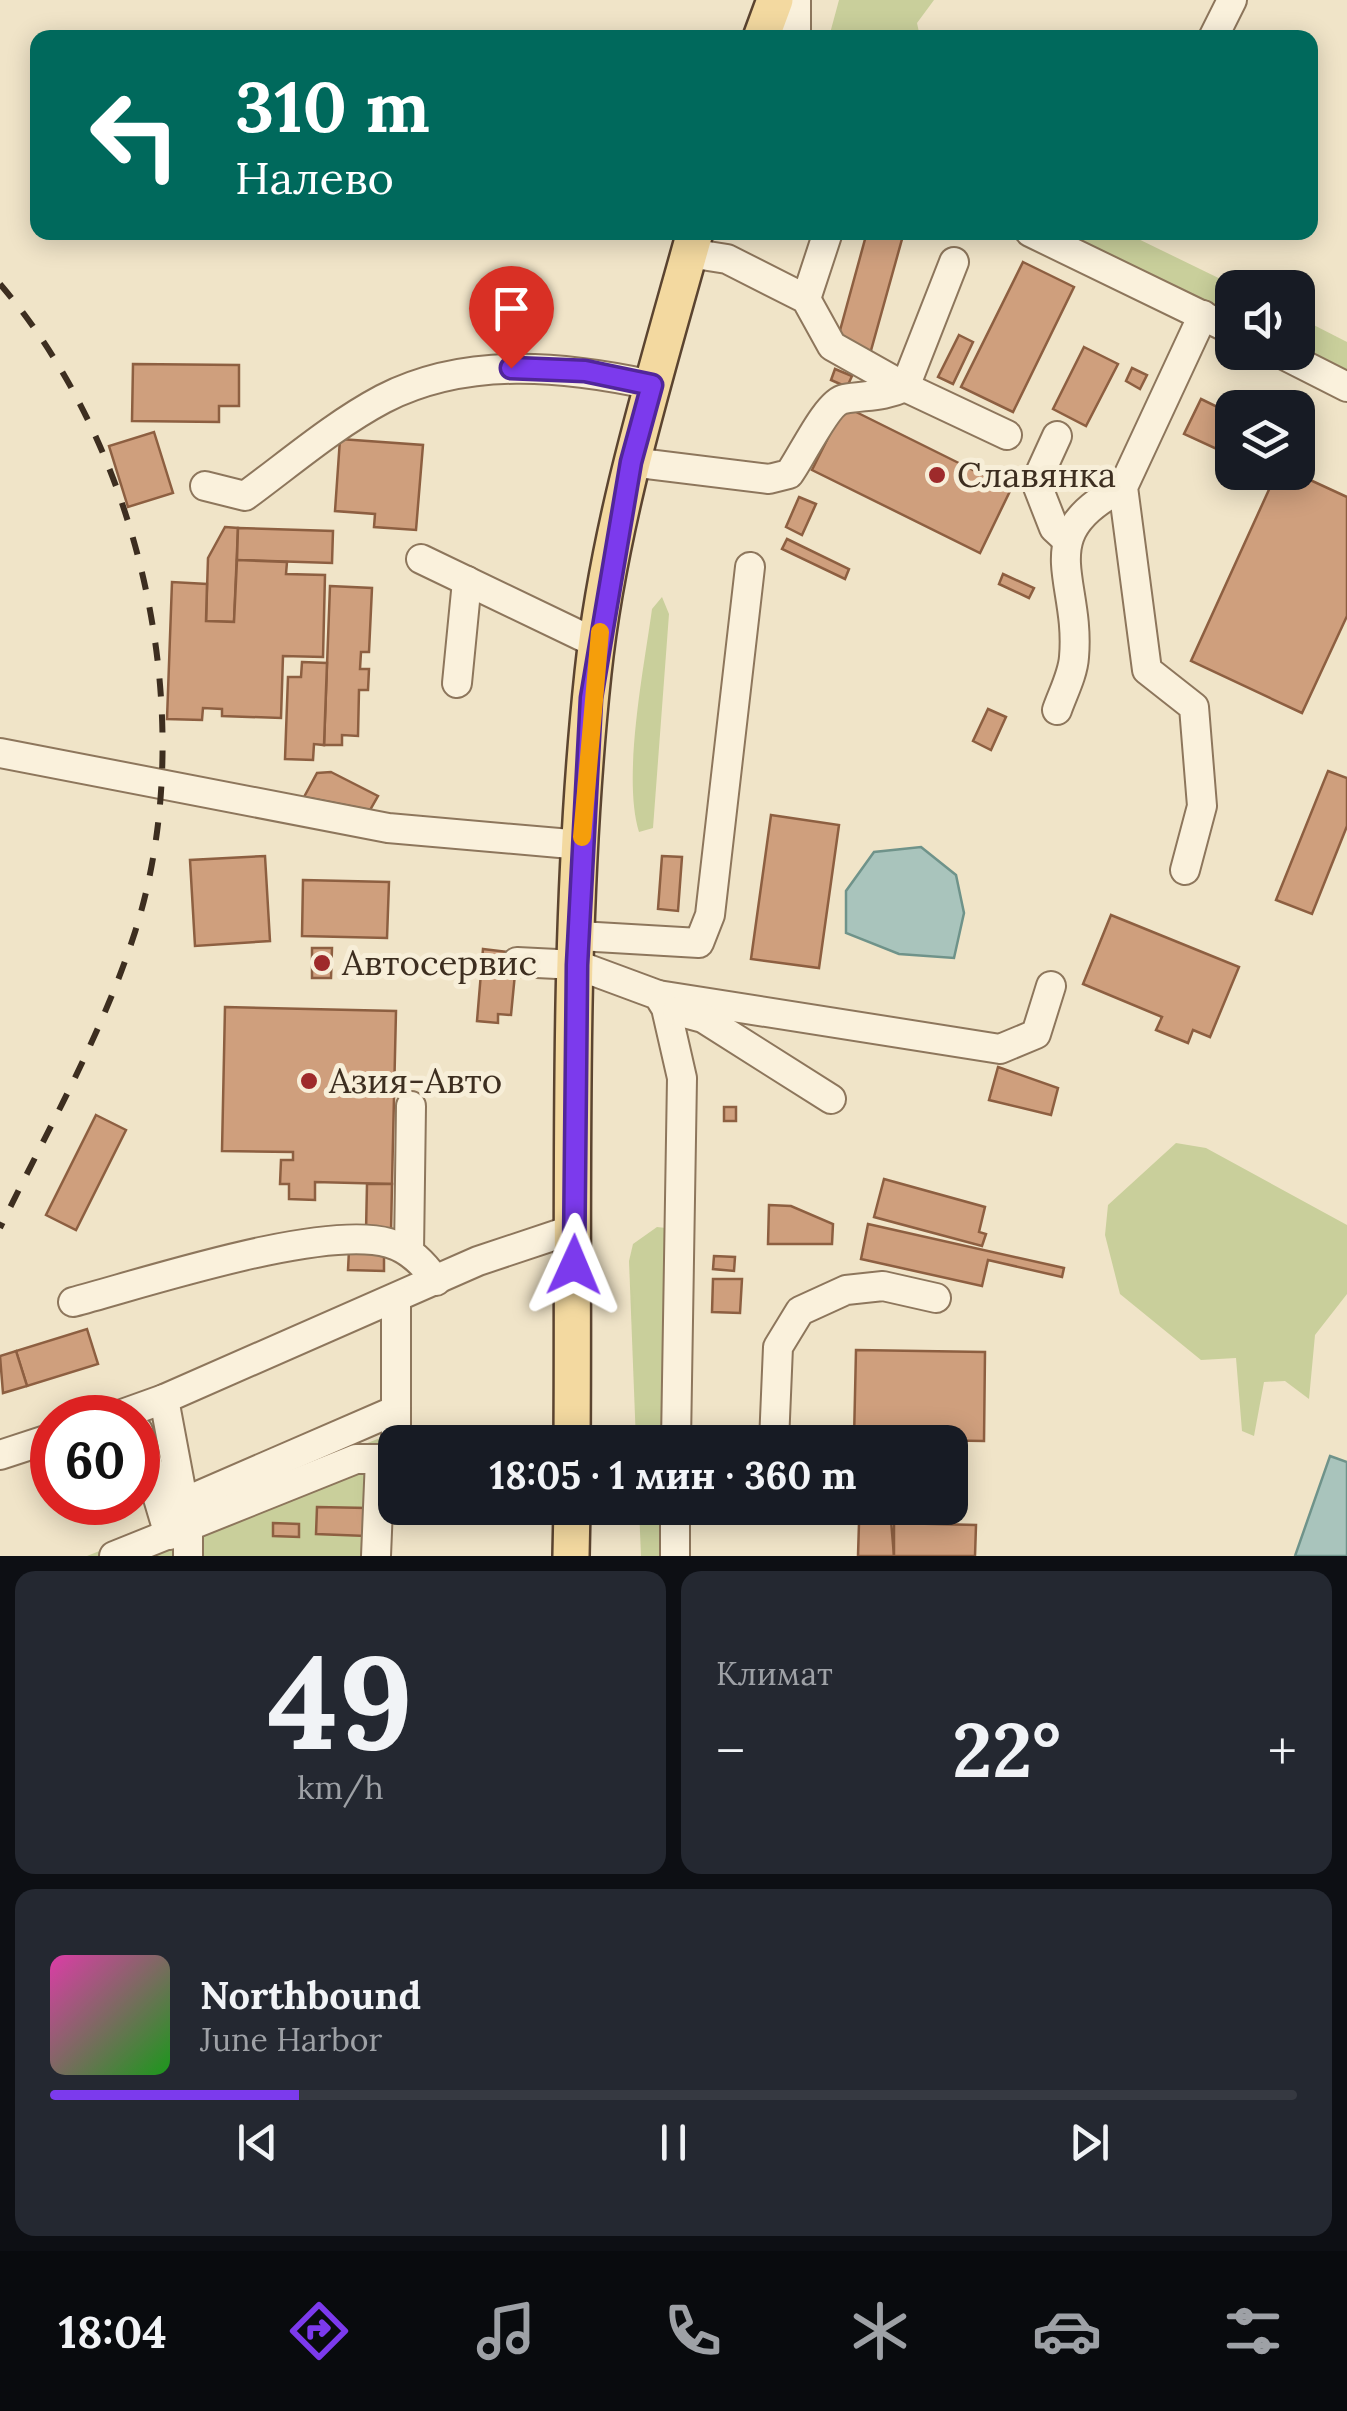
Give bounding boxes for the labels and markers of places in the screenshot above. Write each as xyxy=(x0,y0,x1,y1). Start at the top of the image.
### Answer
pin xyxy=(469,266,554,369)
place label: Славянка xyxy=(957,452,1116,497)
marker: Славянка xyxy=(926,464,948,486)
place label: Автосервис xyxy=(341,940,537,985)
marker: Автосервис xyxy=(311,952,333,974)
place label: Азия-Авто xyxy=(328,1058,502,1103)
marker: Азия-Авто xyxy=(298,1070,320,1092)

